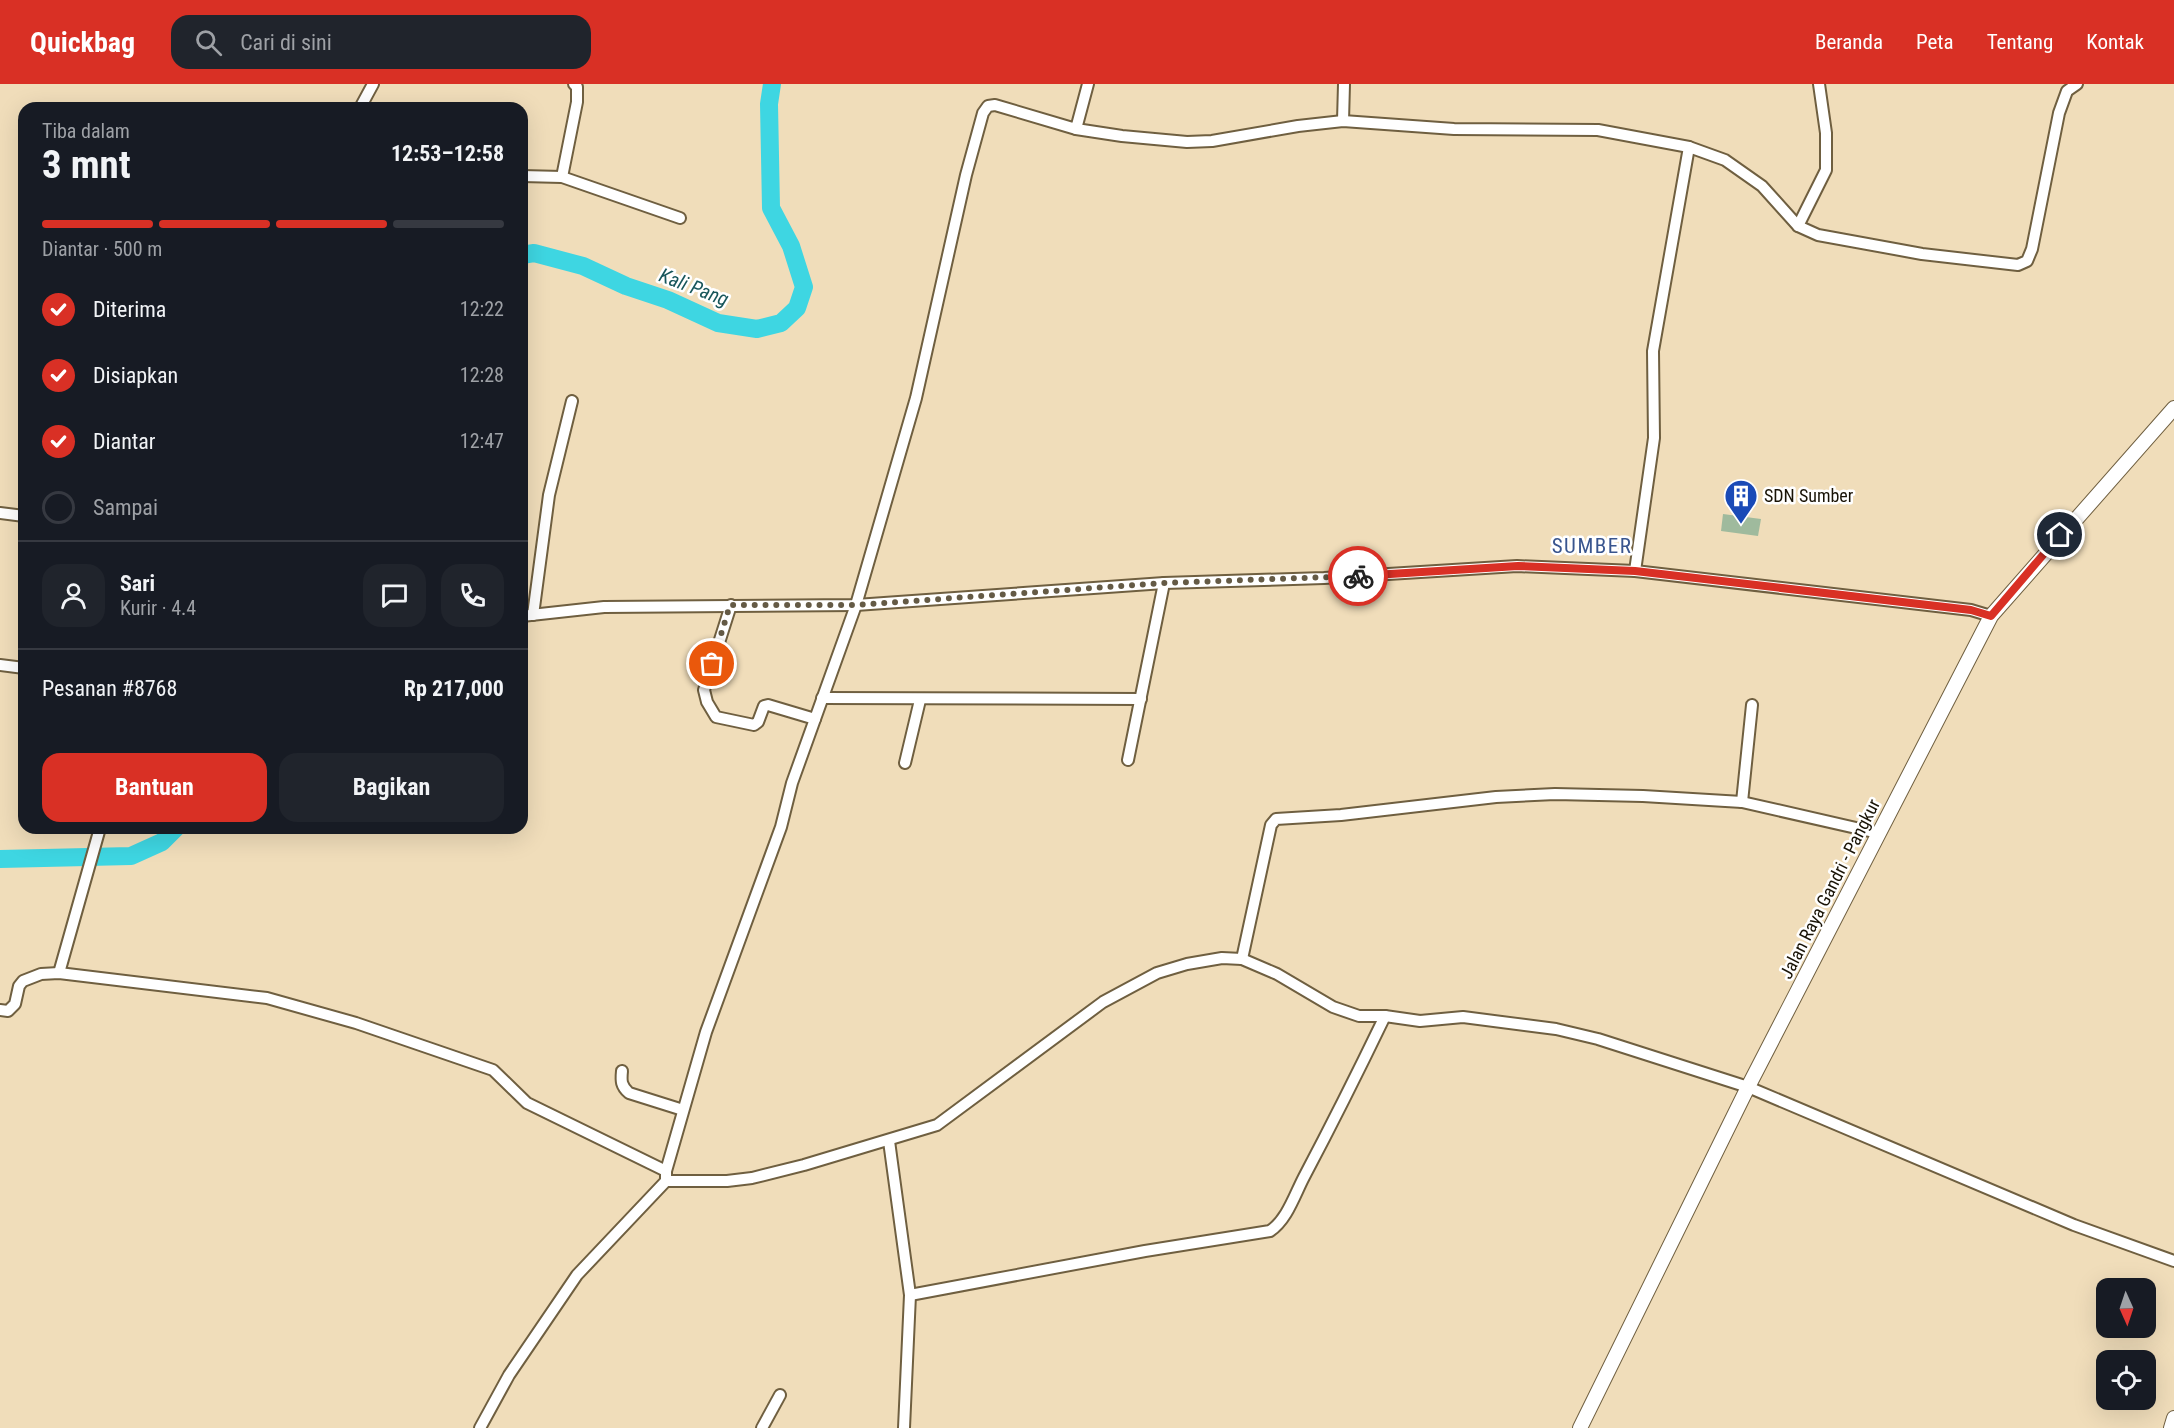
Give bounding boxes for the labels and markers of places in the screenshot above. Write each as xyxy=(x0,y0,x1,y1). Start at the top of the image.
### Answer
building icon: SDN Sumber xyxy=(1723,478,1759,525)
place label: SDN Sumber xyxy=(1764,485,1854,506)
pin xyxy=(2034,509,2085,560)
pin xyxy=(686,638,737,689)

